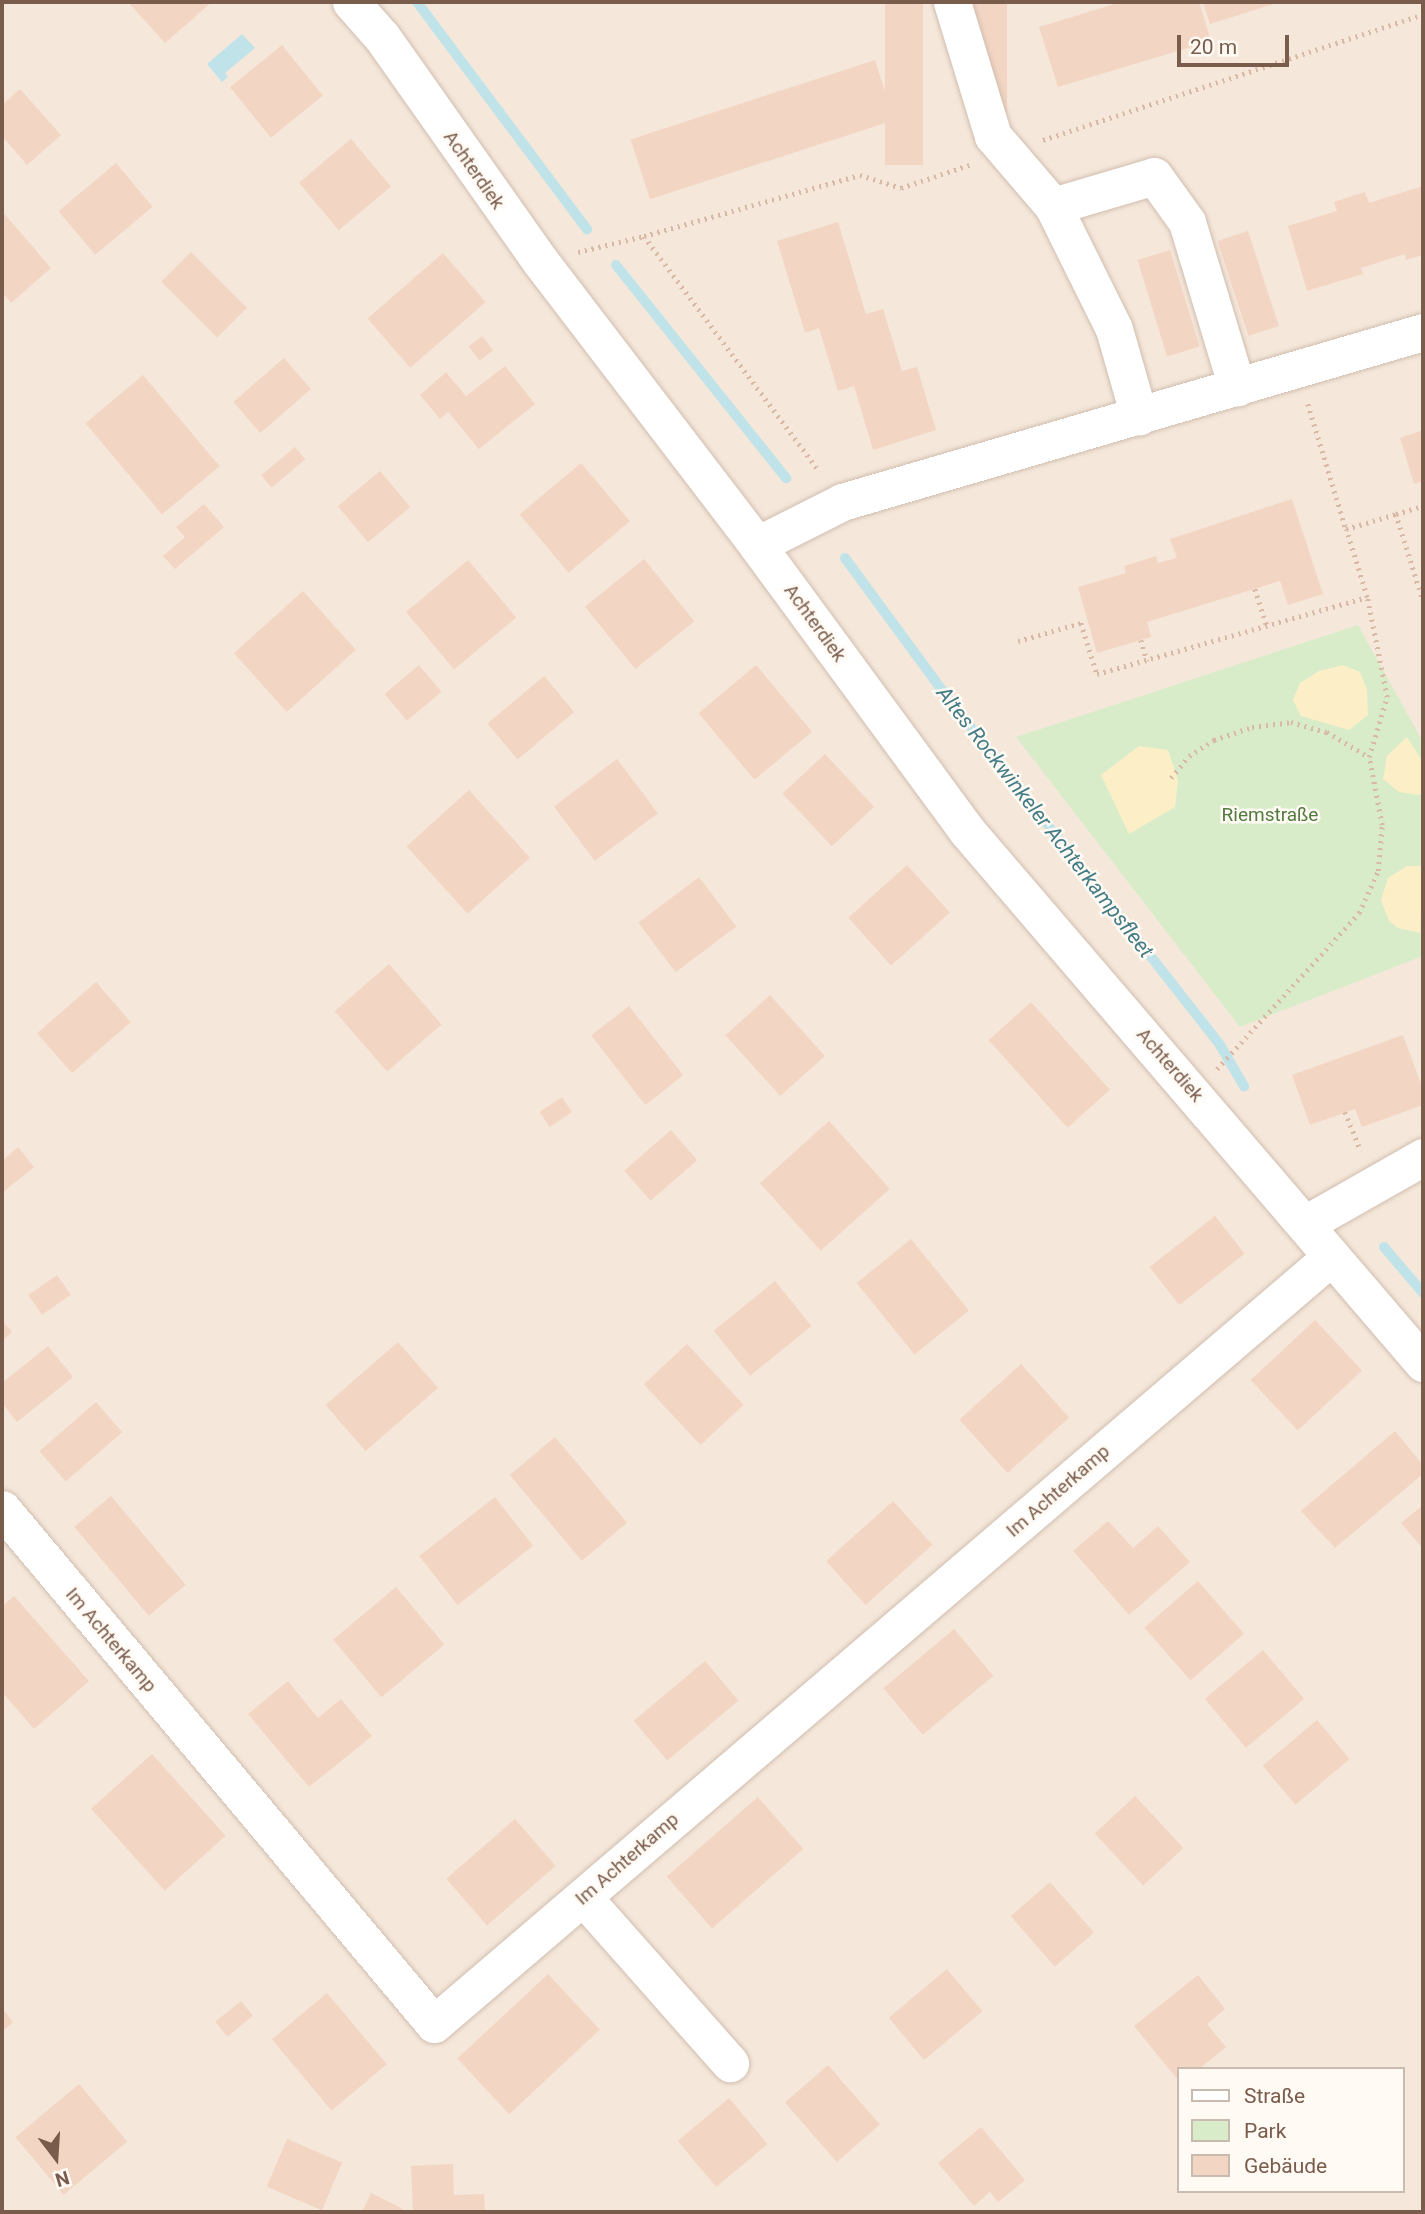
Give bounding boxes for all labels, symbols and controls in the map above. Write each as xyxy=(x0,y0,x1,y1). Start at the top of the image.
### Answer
scale bar xyxy=(1180,21,1292,65)
text: 20 m xyxy=(1190,35,1237,59)
street label: Achterdiek xyxy=(439,126,509,214)
street label: Achterdiek xyxy=(779,580,851,666)
water label: Altes Rockwinkeler Achterkampsfleet xyxy=(931,681,1159,963)
park label: Riemstraße xyxy=(1222,804,1318,826)
street label: Achterdiek xyxy=(1132,1023,1208,1107)
street label: Im Achterkamp xyxy=(1002,1440,1114,1542)
street label: Im Achterkamp xyxy=(61,1583,161,1697)
street label: Im Achterkamp xyxy=(571,1808,683,1910)
legend xyxy=(1176,2067,1404,2193)
text: Straße xyxy=(1244,2084,1305,2108)
text: Park xyxy=(1244,2119,1286,2143)
north arrow xyxy=(21,2123,91,2193)
text: Gebäude xyxy=(1244,2154,1327,2178)
text: N xyxy=(53,2166,72,2192)

